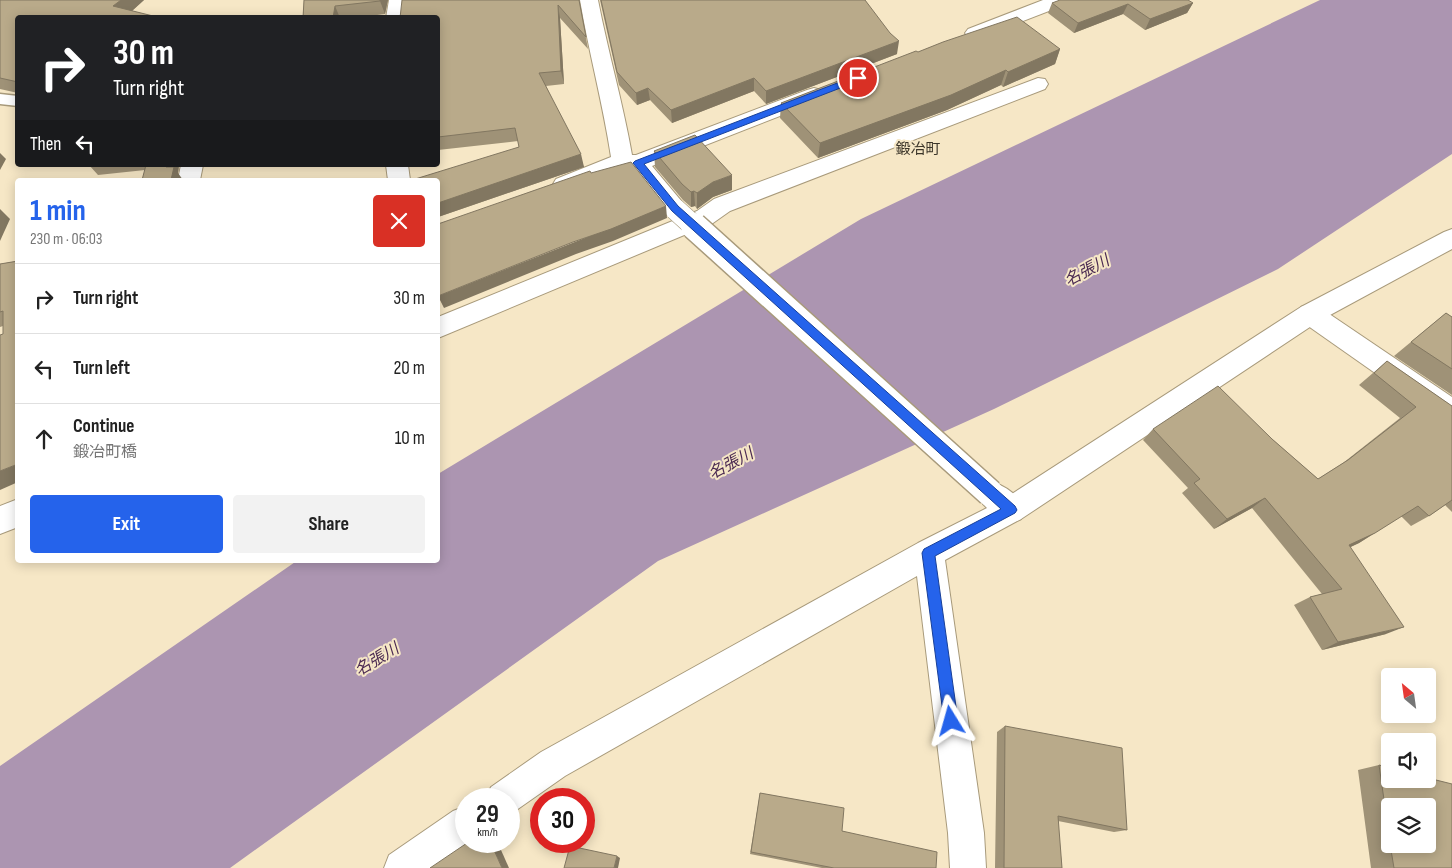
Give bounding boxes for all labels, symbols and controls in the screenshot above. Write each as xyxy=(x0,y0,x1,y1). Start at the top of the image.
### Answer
text: 30 m xyxy=(113,32,174,75)
icon: right xyxy=(30,35,95,100)
pin xyxy=(837,57,879,99)
icon: arrive xyxy=(844,64,872,92)
text: Turn right xyxy=(113,75,184,102)
icon: left xyxy=(71,130,99,158)
text: Then xyxy=(30,133,61,156)
district label: 鍛冶町 xyxy=(895,140,941,159)
text: 1 min xyxy=(30,193,86,229)
button: close xyxy=(373,195,425,247)
text: 230 m · 06:03 xyxy=(30,230,103,249)
water label: 名張川 xyxy=(1061,250,1114,291)
icon: right xyxy=(30,285,58,313)
text: Turn right xyxy=(73,287,138,310)
text: 30 m xyxy=(393,287,425,310)
icon: left xyxy=(30,355,58,383)
text: Turn left xyxy=(73,357,130,380)
text: 20 m xyxy=(393,357,425,380)
text: Continue xyxy=(73,415,134,438)
icon: ahead xyxy=(30,425,58,453)
text: 10 m xyxy=(395,427,425,450)
text: 鍛冶町橋 xyxy=(73,443,137,462)
water label: 名張川 xyxy=(705,443,758,484)
button: Exit xyxy=(30,495,223,553)
button: Share xyxy=(233,495,425,553)
water label: 名張川 xyxy=(352,638,404,681)
north arrow xyxy=(1381,668,1436,722)
map controls xyxy=(1381,668,1436,853)
position arrow xyxy=(924,694,976,746)
button: sound xyxy=(1381,733,1436,788)
speed limit sign: 30 xyxy=(530,788,595,853)
button: layers xyxy=(1381,798,1436,853)
text: 29 xyxy=(476,799,499,830)
text: km/h xyxy=(477,825,498,840)

